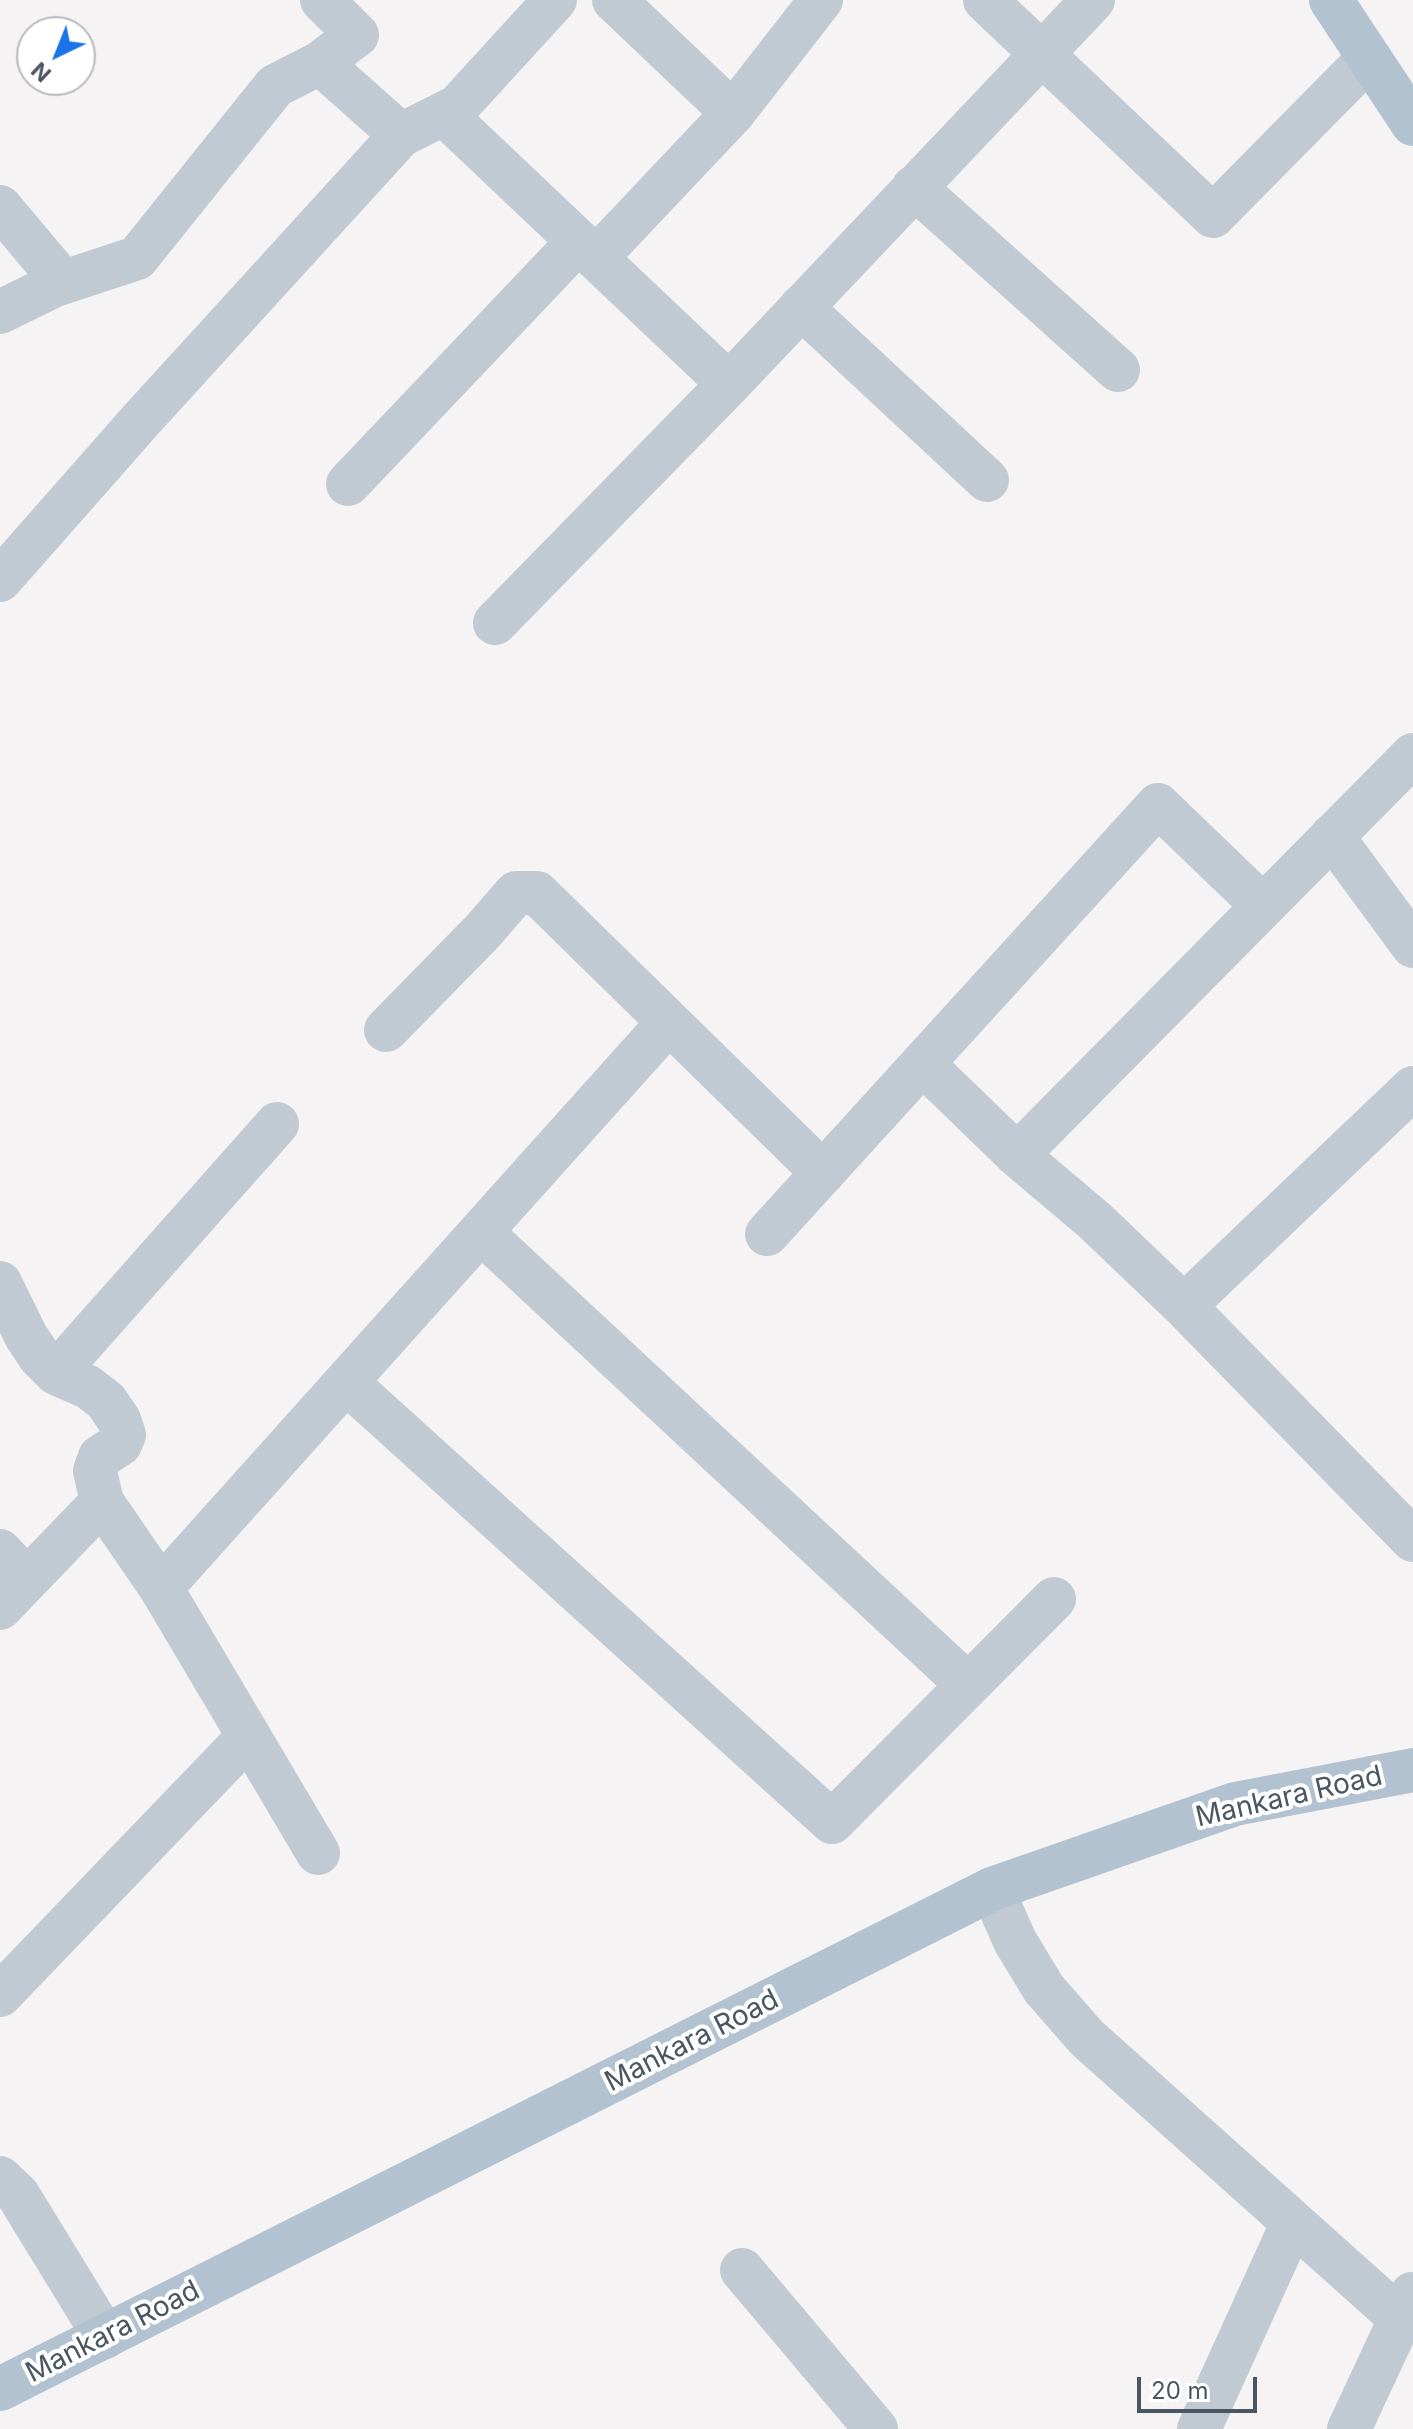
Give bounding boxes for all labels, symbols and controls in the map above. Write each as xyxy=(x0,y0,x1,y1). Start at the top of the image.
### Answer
north arrow xyxy=(16,16,96,96)
text: N xyxy=(26,57,56,87)
street label: Mankara Road xyxy=(1192,1759,1386,1835)
street label: Mankara Road xyxy=(600,1983,784,2099)
street label: Mankara Road xyxy=(21,2274,205,2390)
scale bar xyxy=(1141,2361,1261,2411)
text: 20 m xyxy=(1151,2376,1209,2405)

